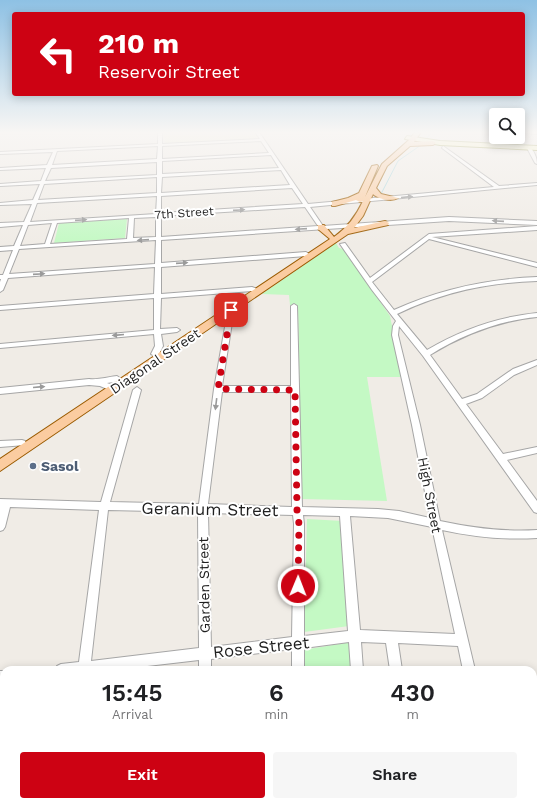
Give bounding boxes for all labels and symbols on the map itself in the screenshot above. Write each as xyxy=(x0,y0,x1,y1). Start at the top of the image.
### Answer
one-way arrow xyxy=(401,193,413,200)
street label: 7th Street xyxy=(154,204,214,222)
one-way arrow xyxy=(233,206,245,213)
one-way arrow xyxy=(75,216,87,223)
one-way arrow xyxy=(492,217,504,224)
one-way arrow xyxy=(295,225,307,232)
one-way arrow xyxy=(137,236,149,243)
one-way arrow xyxy=(176,260,188,267)
one-way arrow xyxy=(33,271,45,278)
pin xyxy=(214,293,248,327)
street label: Diagonal Street xyxy=(107,325,203,397)
one-way arrow xyxy=(112,332,124,339)
one-way arrow xyxy=(33,384,45,390)
one-way arrow xyxy=(213,398,219,410)
street label: High Street xyxy=(415,456,445,534)
place label: Sasol xyxy=(41,458,79,474)
marker: Sasol xyxy=(28,461,38,471)
street label: Geranium Street xyxy=(141,498,279,520)
street label: Garden Street xyxy=(195,537,213,633)
position arrow xyxy=(277,565,319,607)
street label: Rose Street xyxy=(212,632,310,662)

